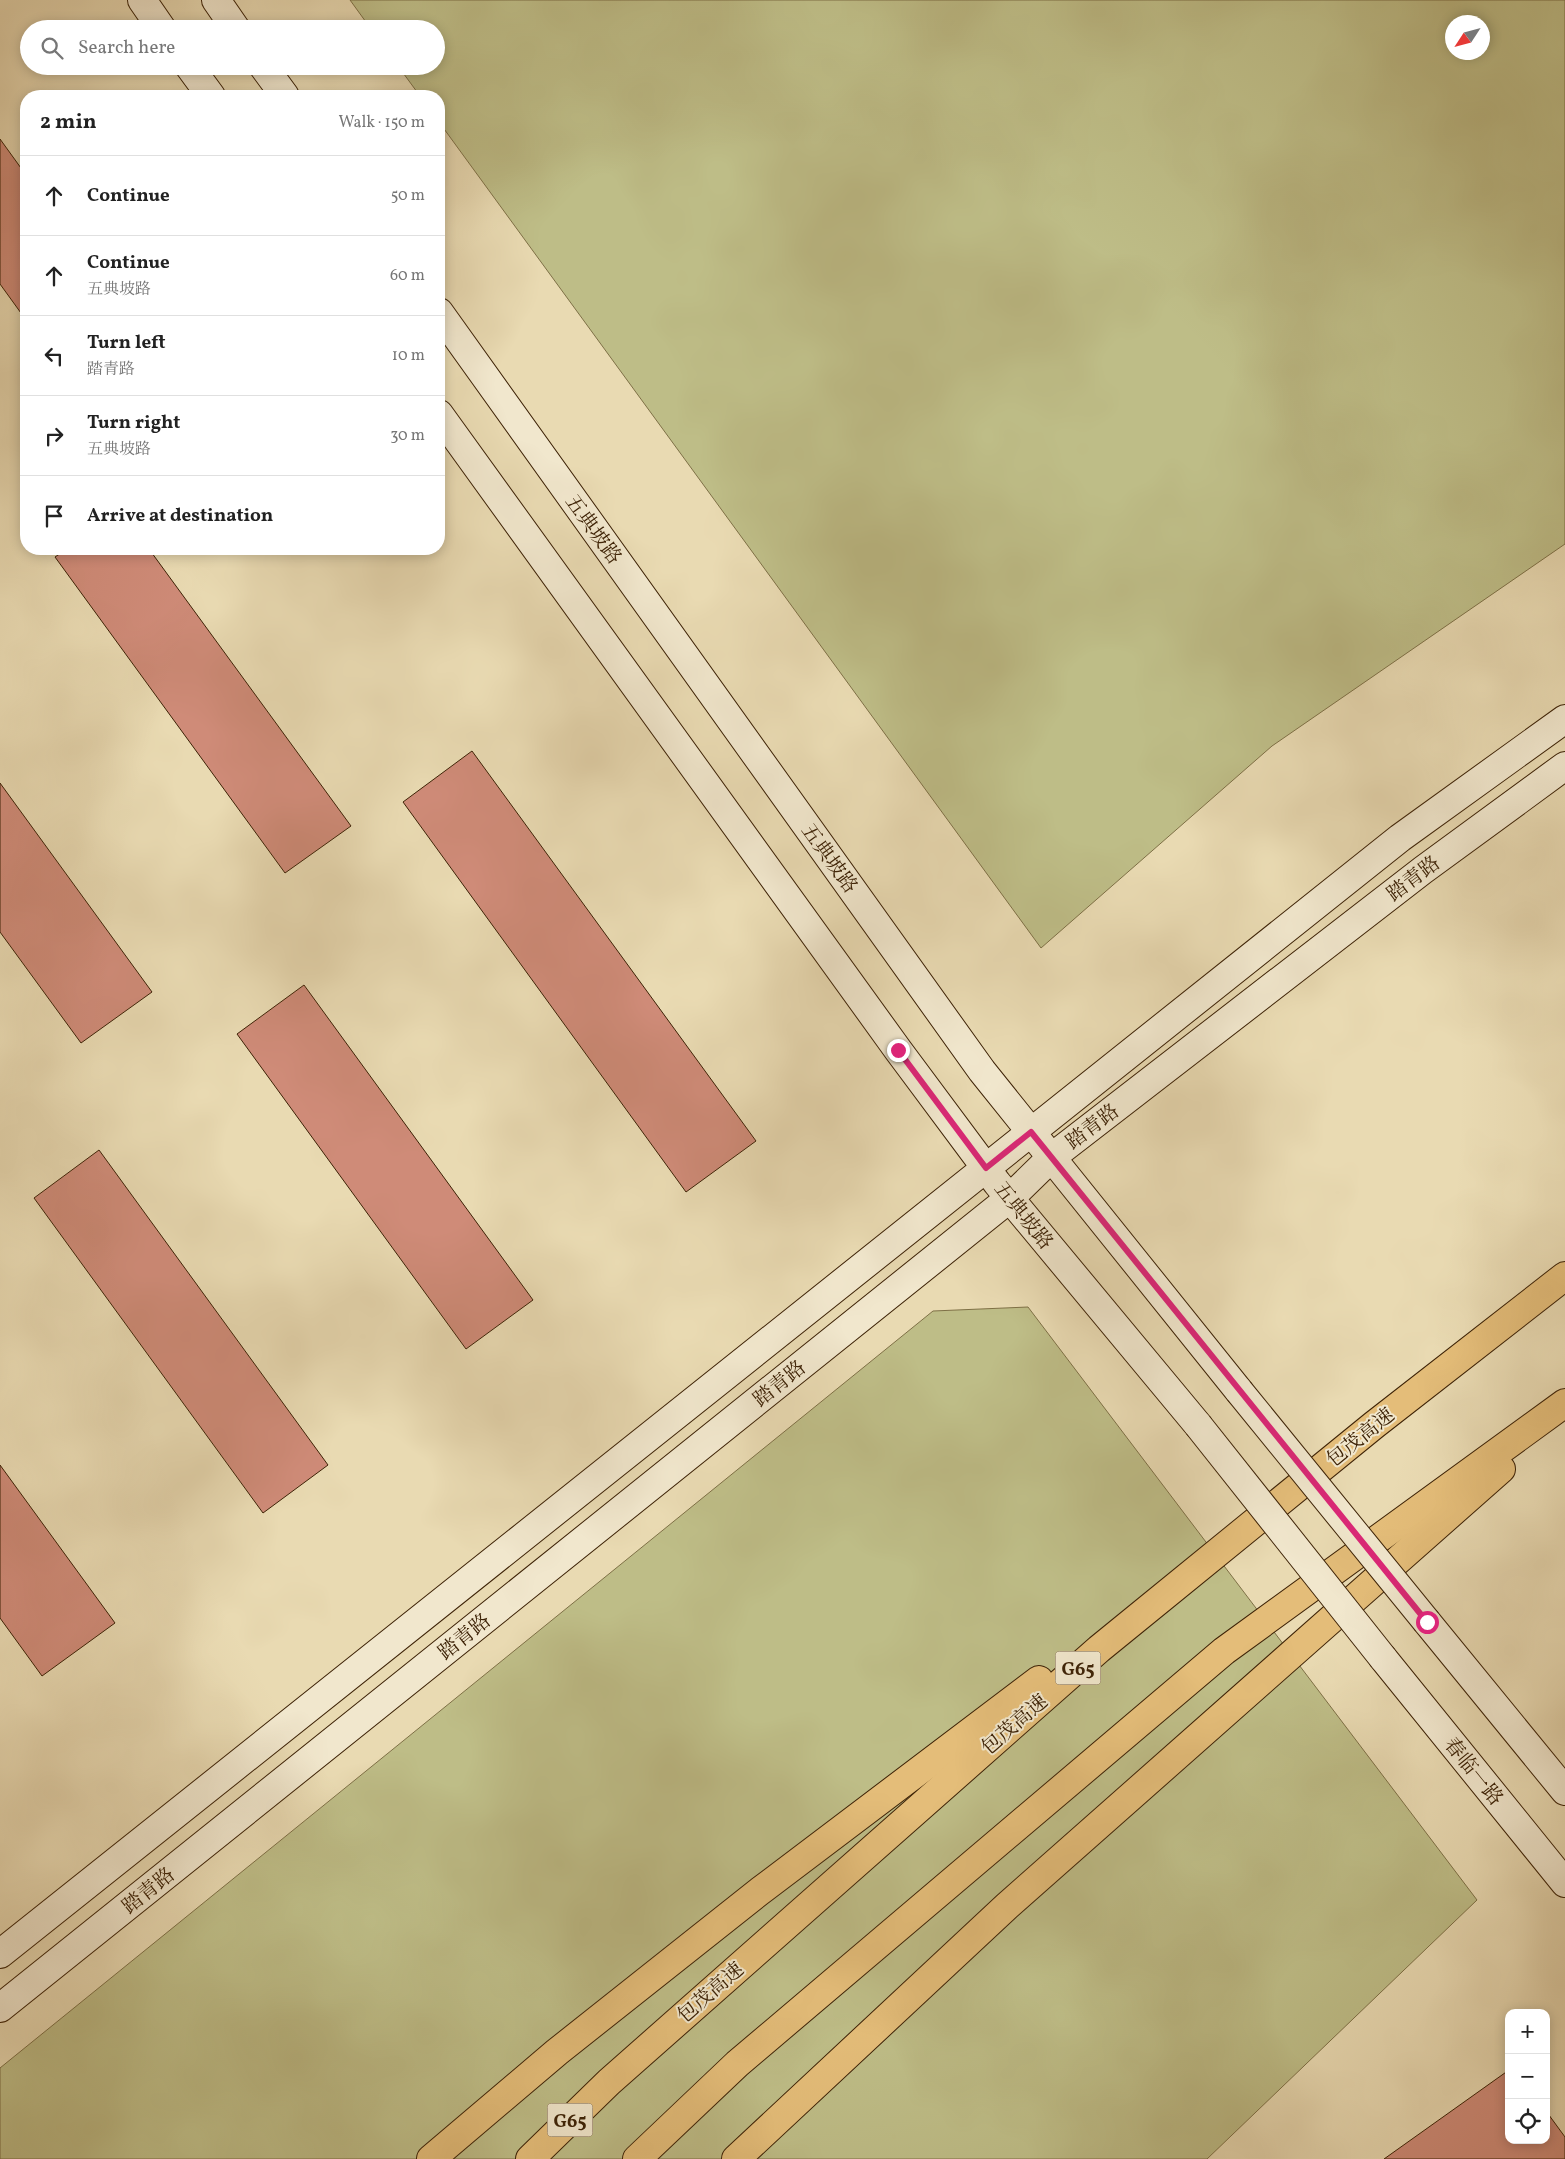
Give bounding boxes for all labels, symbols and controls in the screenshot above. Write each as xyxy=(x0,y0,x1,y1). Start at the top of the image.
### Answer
north arrow xyxy=(1445,15,1490,60)
search box xyxy=(20,20,445,75)
icon: search xyxy=(38,34,66,62)
text: Search here xyxy=(78,35,175,61)
text: 2 min xyxy=(40,108,97,137)
text: Walk · 150 m xyxy=(339,112,425,134)
icon: ahead xyxy=(40,182,68,210)
text: Continue xyxy=(87,183,170,209)
text: 50 m xyxy=(391,185,425,207)
text: Continue xyxy=(87,250,170,276)
icon: ahead xyxy=(40,262,68,290)
text: 60 m xyxy=(390,265,425,287)
text: 五典坡路 xyxy=(87,279,151,301)
text: Turn left xyxy=(87,330,166,356)
icon: left xyxy=(40,342,68,370)
text: 10 m xyxy=(392,345,425,367)
text: 踏青路 xyxy=(87,359,135,381)
text: Turn right xyxy=(87,410,180,436)
icon: right xyxy=(40,422,68,450)
text: 30 m xyxy=(390,425,425,447)
text: 五典坡路 xyxy=(87,439,151,461)
street label: 五典坡路 xyxy=(558,490,627,571)
icon: arrive xyxy=(40,502,68,530)
text: Arrive at destination xyxy=(87,503,273,529)
street label: 五典坡路 xyxy=(794,819,863,900)
street label: 踏青路 xyxy=(1382,850,1447,909)
route end xyxy=(887,1039,910,1062)
street label: 踏青路 xyxy=(1061,1098,1126,1157)
street label: 五典坡路 xyxy=(986,1176,1058,1256)
street label: 踏青路 xyxy=(748,1355,812,1414)
street label: 包茂高速 xyxy=(1321,1403,1401,1475)
street label: 踏青路 xyxy=(433,1608,497,1667)
route start xyxy=(1416,1611,1439,1634)
road number: G65 xyxy=(1056,1652,1100,1685)
street label: 包茂高速 xyxy=(976,1689,1055,1762)
street label: 春临一路 xyxy=(1436,1732,1508,1812)
street label: 踏青路 xyxy=(117,1862,181,1921)
street label: 包茂高速 xyxy=(672,1957,751,2030)
map controls xyxy=(1505,2009,1550,2144)
button: + xyxy=(1505,2009,1550,2054)
button: − xyxy=(1505,2054,1550,2099)
button: locate xyxy=(1505,2099,1550,2144)
road number: G65 xyxy=(548,2104,592,2136)

